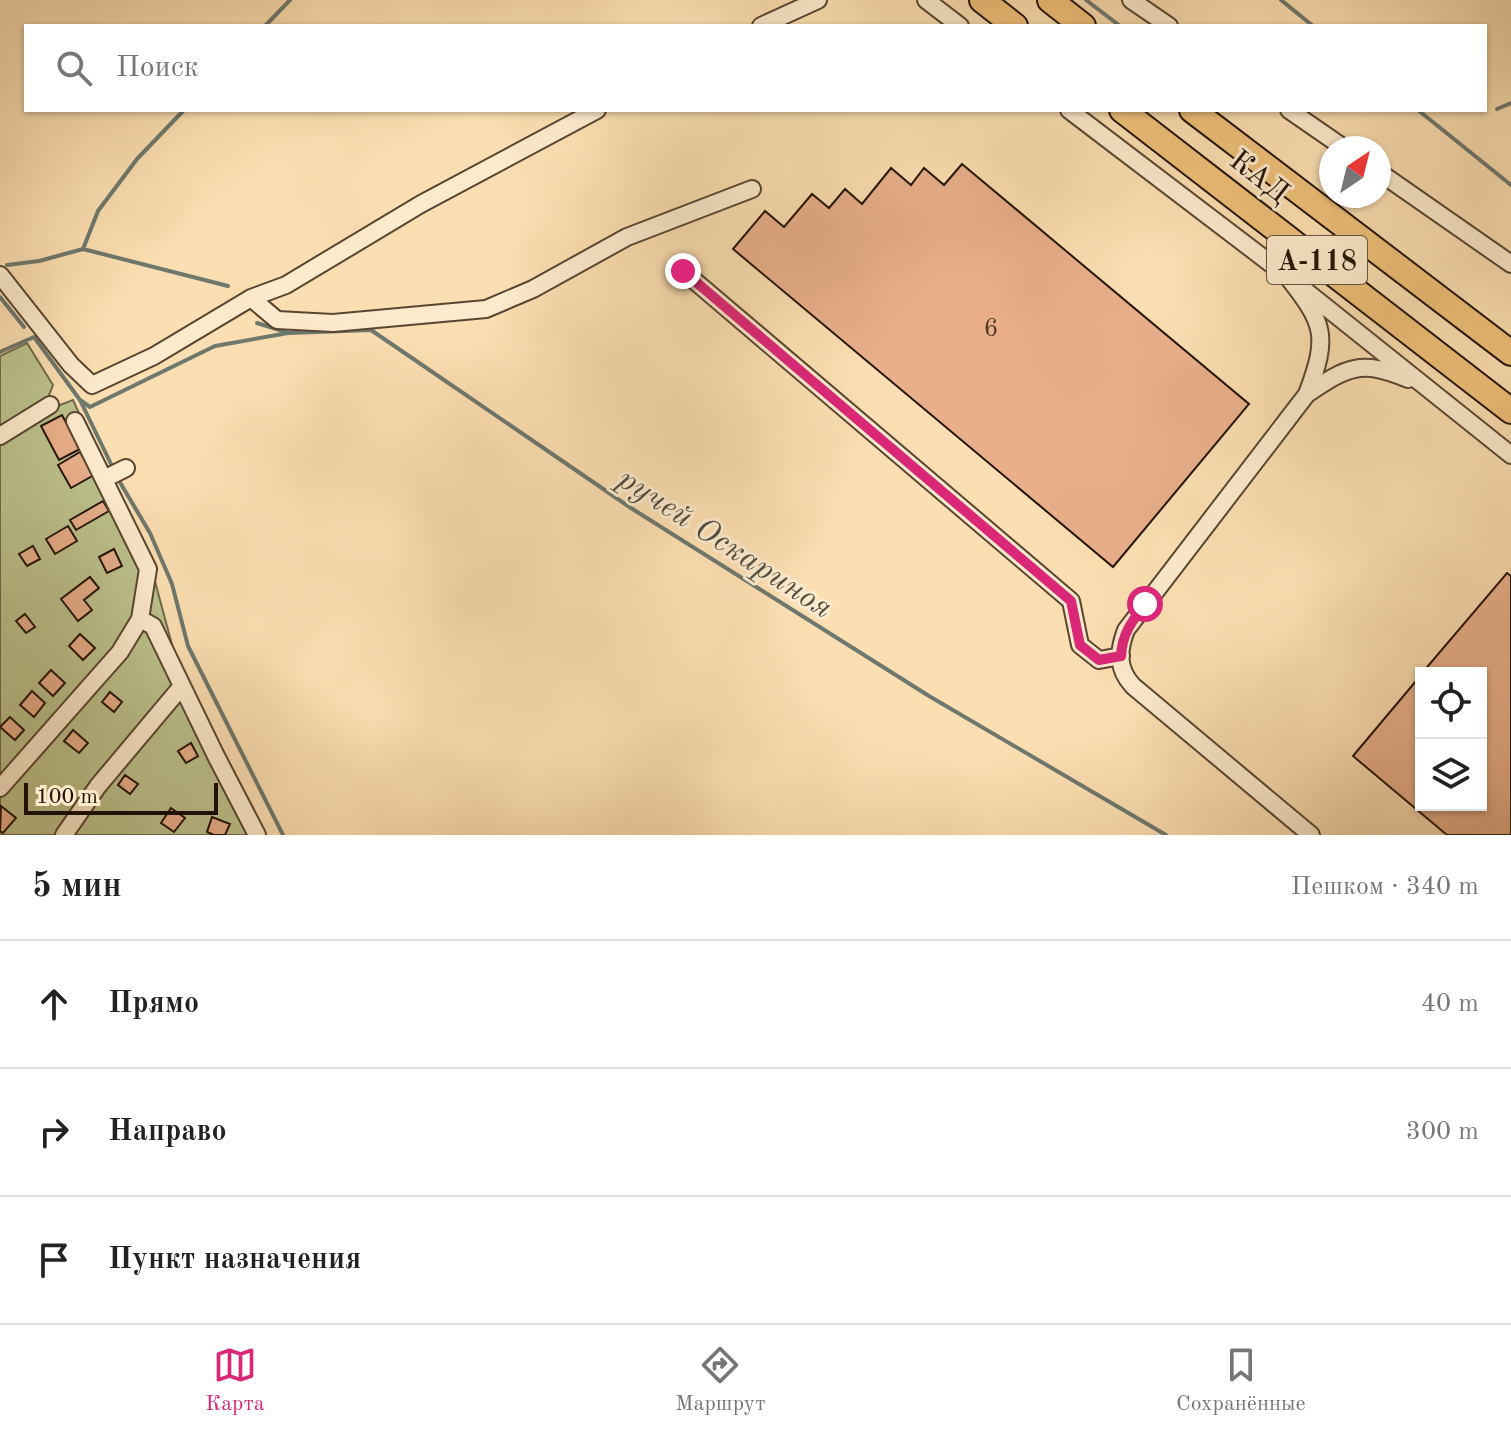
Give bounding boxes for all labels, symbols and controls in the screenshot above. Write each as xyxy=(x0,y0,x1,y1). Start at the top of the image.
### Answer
search box xyxy=(24,24,1487,112)
icon: search xyxy=(52,46,96,90)
text: Поиск xyxy=(116,53,199,83)
north arrow xyxy=(1319,136,1391,208)
street label: КАД xyxy=(1223,145,1294,210)
road number: А-118 xyxy=(1267,236,1367,284)
route end xyxy=(665,253,701,289)
house number: 6 xyxy=(983,316,999,342)
water label: ручей Оскариноя xyxy=(609,462,837,626)
route start xyxy=(1127,586,1163,622)
map controls xyxy=(1415,667,1487,811)
button: locate xyxy=(1415,667,1487,739)
button: layers xyxy=(1415,739,1487,811)
scale bar xyxy=(24,779,218,815)
text: 100 m xyxy=(36,786,98,808)
text: 5 мин xyxy=(32,870,122,904)
text: Пешком · 340 m xyxy=(1291,874,1479,900)
icon: ahead xyxy=(32,982,76,1026)
text: Прямо xyxy=(108,989,199,1019)
text: 40 m xyxy=(1421,991,1479,1017)
icon: right xyxy=(32,1110,76,1154)
text: Направо xyxy=(108,1117,227,1147)
text: 300 m xyxy=(1406,1119,1479,1145)
icon: arrive xyxy=(32,1238,76,1282)
text: Пункт назначения xyxy=(108,1245,361,1275)
tab: Карта xyxy=(205,1343,265,1418)
tab: Маршрут xyxy=(675,1343,766,1418)
tab: Сохранённые xyxy=(1176,1343,1306,1418)

